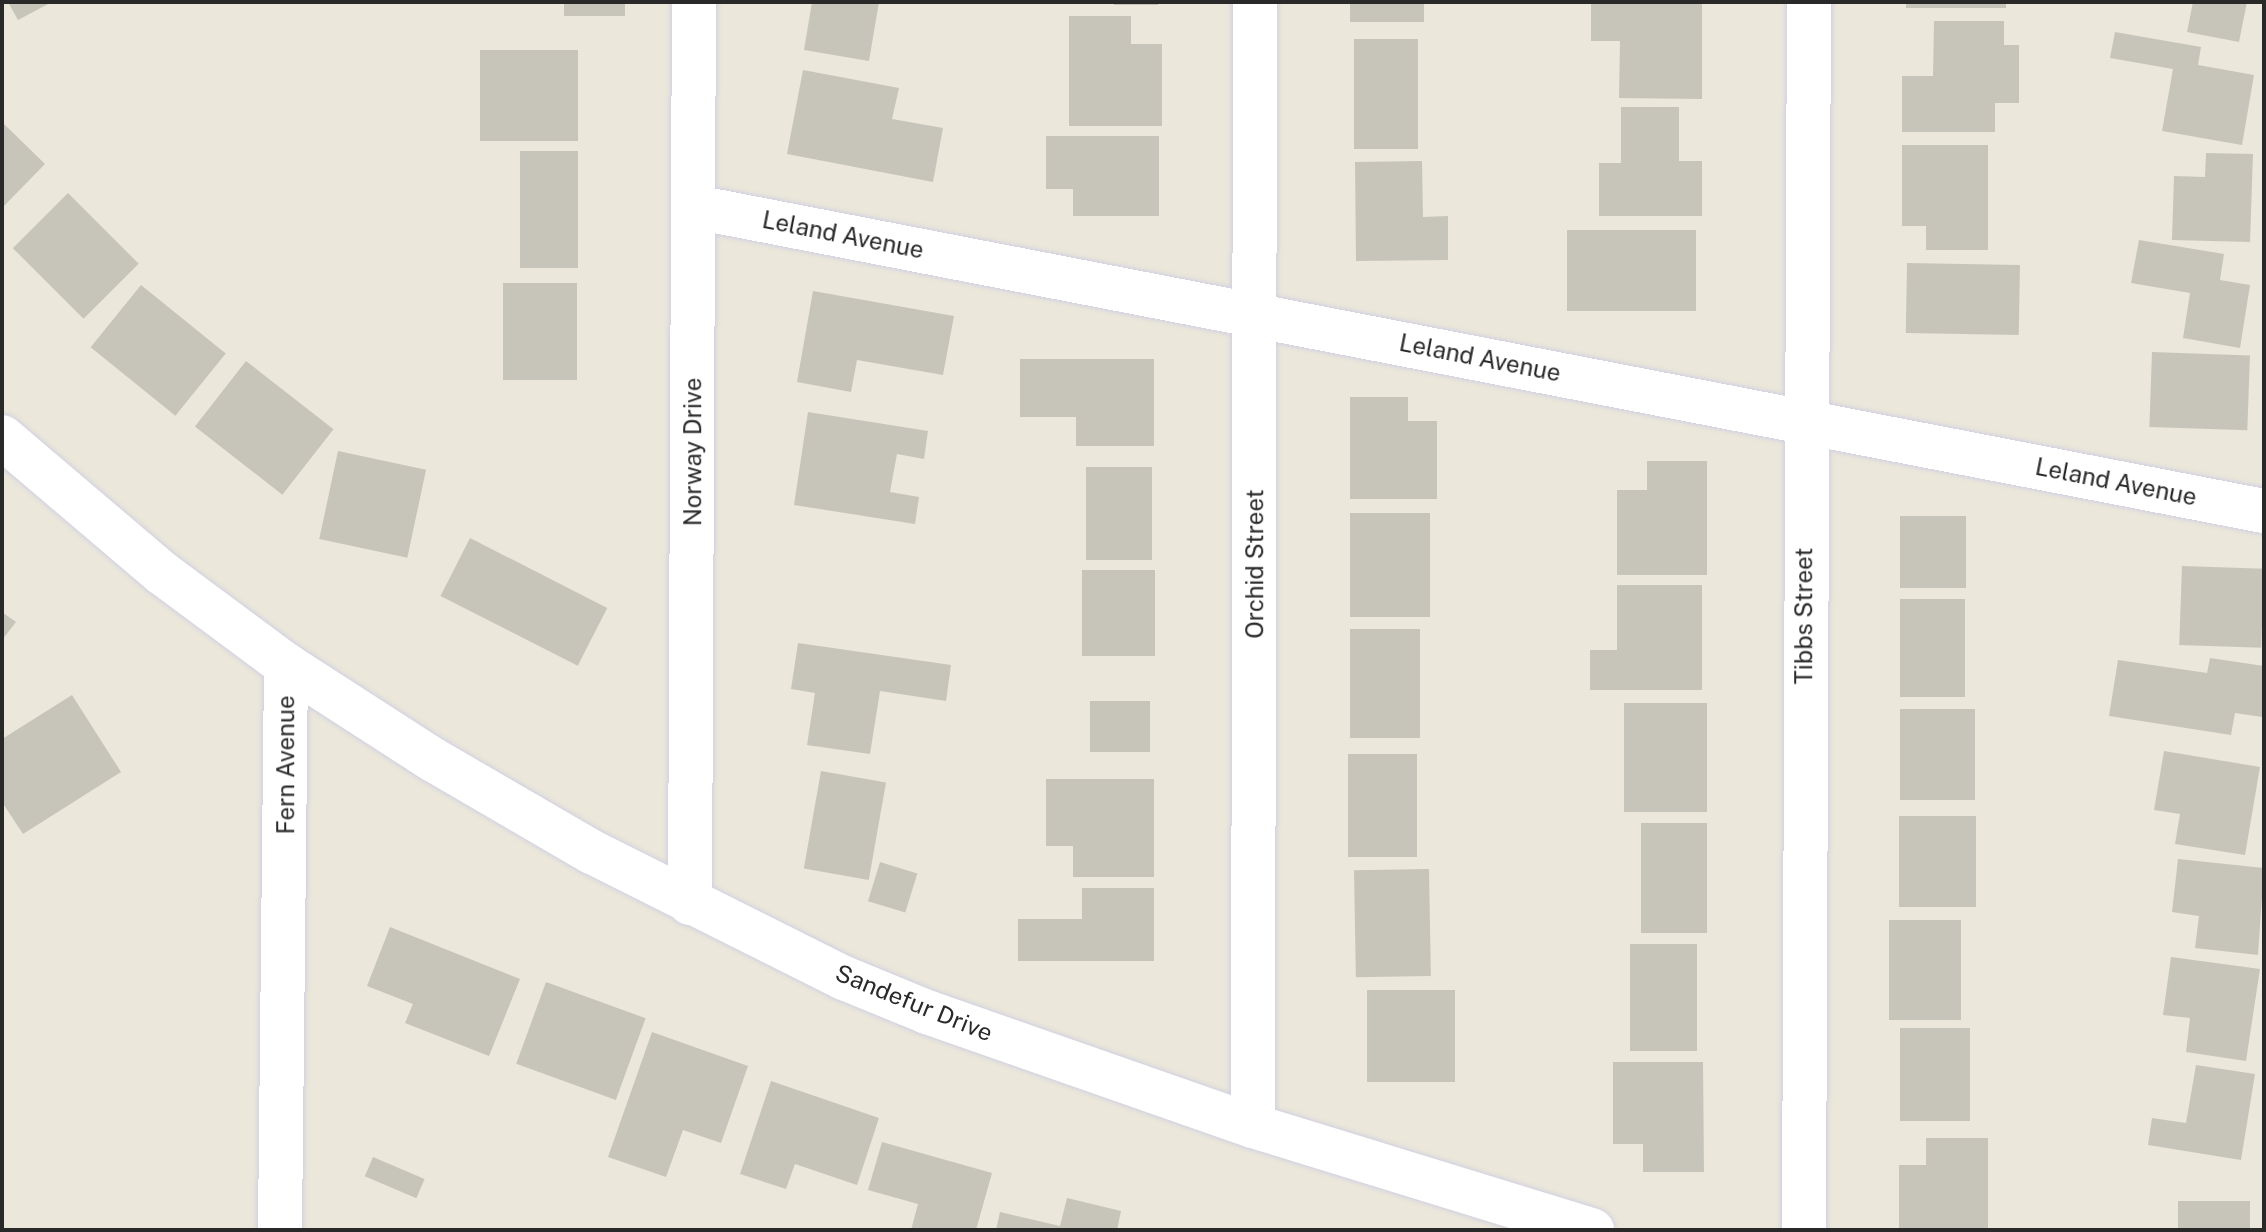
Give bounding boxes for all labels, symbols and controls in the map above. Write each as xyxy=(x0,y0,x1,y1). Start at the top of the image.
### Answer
street label: Leland Avenue xyxy=(760,205,926,265)
street label: Leland Avenue xyxy=(1397,328,1563,388)
street label: Norway Drive xyxy=(679,378,707,526)
street label: Leland Avenue xyxy=(2033,452,2199,512)
street label: Orchid Street xyxy=(1241,489,1269,639)
street label: Tibbs Street xyxy=(1790,548,1818,684)
street label: Fern Avenue xyxy=(272,696,300,834)
street label: Sandefur Drive xyxy=(831,958,997,1048)

